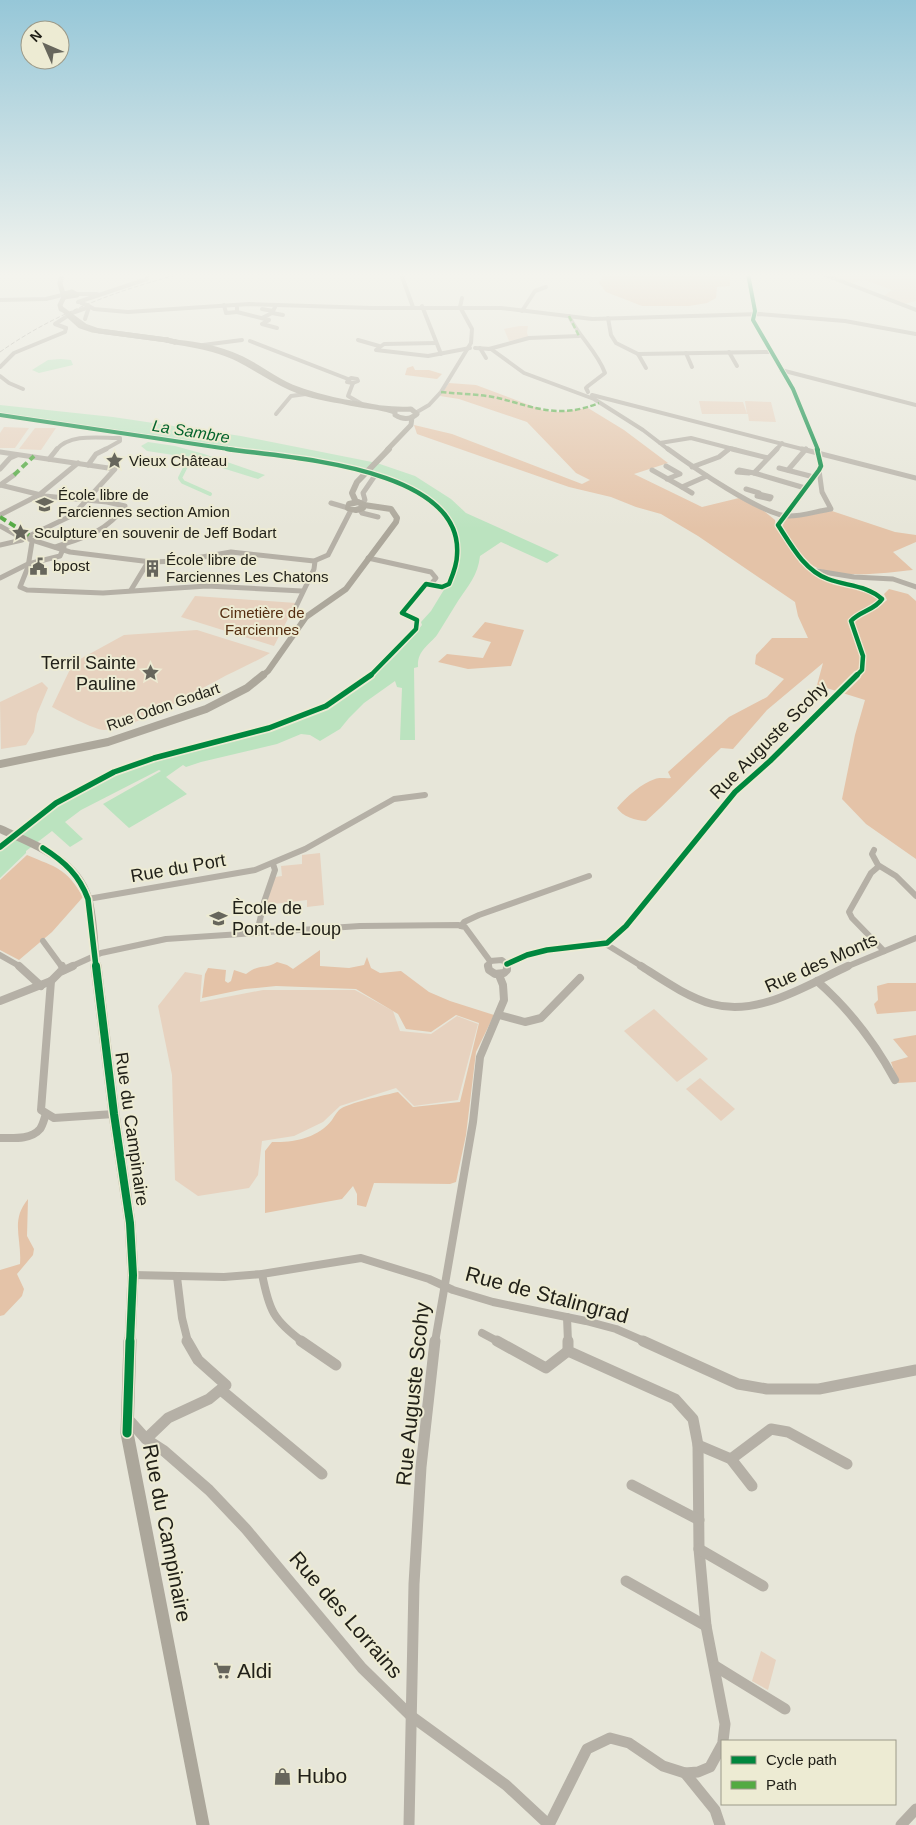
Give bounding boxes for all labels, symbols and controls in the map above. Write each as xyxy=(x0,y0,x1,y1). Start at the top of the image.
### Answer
north arrow xyxy=(20,20,70,70)
text: N xyxy=(27,27,45,45)
water label: La Sambre xyxy=(151,417,231,446)
place icon: Vieux Château xyxy=(105,451,125,471)
place label: Vieux Château xyxy=(129,452,227,469)
place label: École libre de Farciennes section Amion xyxy=(58,486,230,520)
school or university icon: École libre de Farciennes section Amion xyxy=(34,494,54,514)
place icon: Sculpture en souvenir de Jeff Bodart xyxy=(10,523,30,543)
place label: Sculpture en souvenir de Jeff Bodart xyxy=(34,524,277,541)
place label: École libre de Farciennes Les Chatons xyxy=(166,551,329,585)
public building icon: bpost xyxy=(29,556,49,576)
place label: bpost xyxy=(53,557,91,574)
building icon: École libre de Farciennes Les Chatons xyxy=(142,559,162,579)
park label: Cimetière de Farciennes xyxy=(219,604,305,638)
place label: Terril Sainte Pauline xyxy=(41,653,136,694)
place icon: Terril Sainte Pauline xyxy=(140,663,160,683)
street label: Rue Auguste Scohy xyxy=(706,677,832,803)
street label: Rue Odon Godart xyxy=(104,679,222,734)
street label: Rue du Port xyxy=(129,850,227,886)
place label: Ècole de Pont-de-Loup xyxy=(232,898,341,939)
school or university icon: Ècole de Pont-de-Loup xyxy=(208,908,228,928)
street label: Rue des Monts xyxy=(762,929,880,997)
street label: Rue du Campinaire xyxy=(111,1051,153,1207)
street label: Rue de Stalingrad xyxy=(463,1262,631,1327)
street label: Rue Auguste Scohy xyxy=(391,1301,434,1487)
street label: Rue du Campinaire xyxy=(139,1442,196,1624)
street label: Rue des Lorrains xyxy=(285,1547,408,1683)
place label: Aldi xyxy=(237,1659,272,1682)
supermarket icon: Aldi xyxy=(213,1661,233,1681)
legend xyxy=(721,1740,896,1805)
text: Cycle path xyxy=(766,1751,837,1768)
place label: Hubo xyxy=(297,1764,347,1787)
shop icon: Hubo xyxy=(273,1766,293,1786)
text: Path xyxy=(766,1776,797,1793)

